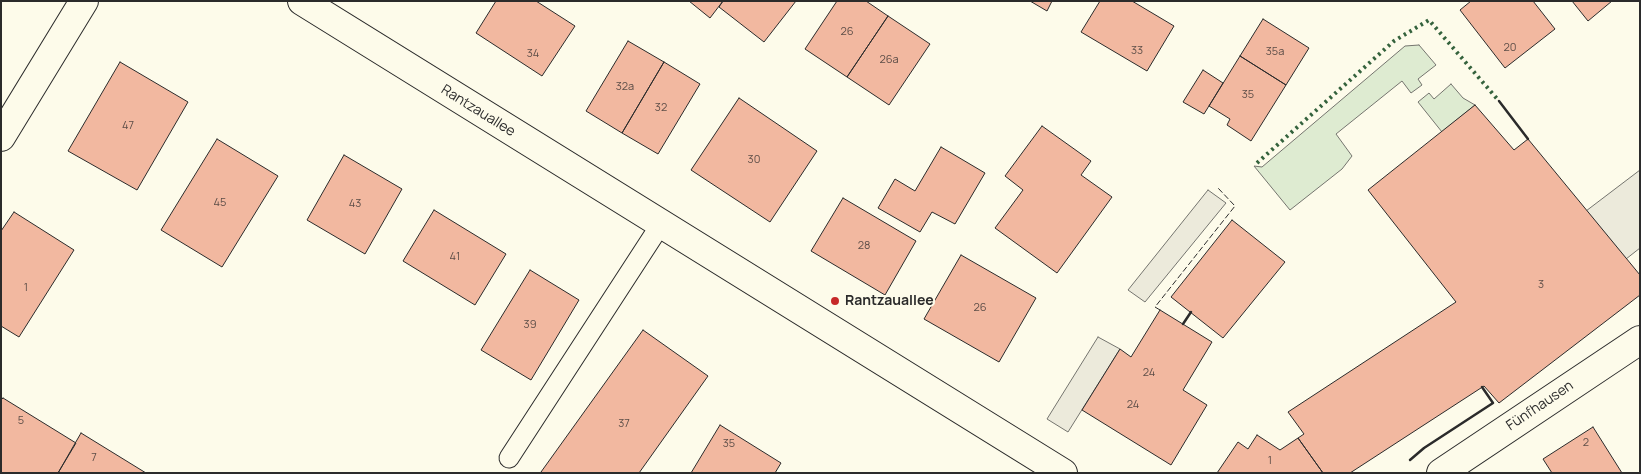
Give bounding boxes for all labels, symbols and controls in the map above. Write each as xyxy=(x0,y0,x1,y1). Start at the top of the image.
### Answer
house number: 26 xyxy=(840,25,854,39)
house number: 20 xyxy=(1504,41,1516,55)
house number: 33 xyxy=(1131,44,1143,58)
house number: 35a xyxy=(1266,45,1284,59)
house number: 34 xyxy=(527,47,539,61)
house number: 26a xyxy=(879,53,899,67)
house number: 32a xyxy=(616,80,634,94)
street label: Rantzauallee xyxy=(438,82,518,140)
house number: 35 xyxy=(1242,88,1254,102)
house number: 32 xyxy=(655,101,667,115)
house number: 47 xyxy=(122,119,134,133)
house number: 30 xyxy=(748,153,760,167)
house number: 45 xyxy=(214,196,226,210)
house number: 43 xyxy=(349,197,361,211)
house number: 28 xyxy=(858,239,870,253)
house number: 41 xyxy=(450,250,460,264)
house number: 3 xyxy=(1538,278,1544,292)
house number: 1 xyxy=(24,281,28,295)
place label: Rantzauallee xyxy=(845,293,934,309)
marker: Rantzauallee xyxy=(829,295,841,307)
house number: 26 xyxy=(973,301,987,315)
house number: 39 xyxy=(524,318,536,332)
house number: 24 xyxy=(1143,366,1155,380)
street label: Fünfhausen xyxy=(1503,377,1577,435)
house number: 24 xyxy=(1127,398,1139,412)
house number: 5 xyxy=(18,414,24,428)
house number: 37 xyxy=(618,417,630,431)
house number: 2 xyxy=(1583,436,1589,450)
house number: 35 xyxy=(723,437,735,451)
house number: 7 xyxy=(91,451,97,465)
house number: 1 xyxy=(1268,454,1272,468)

